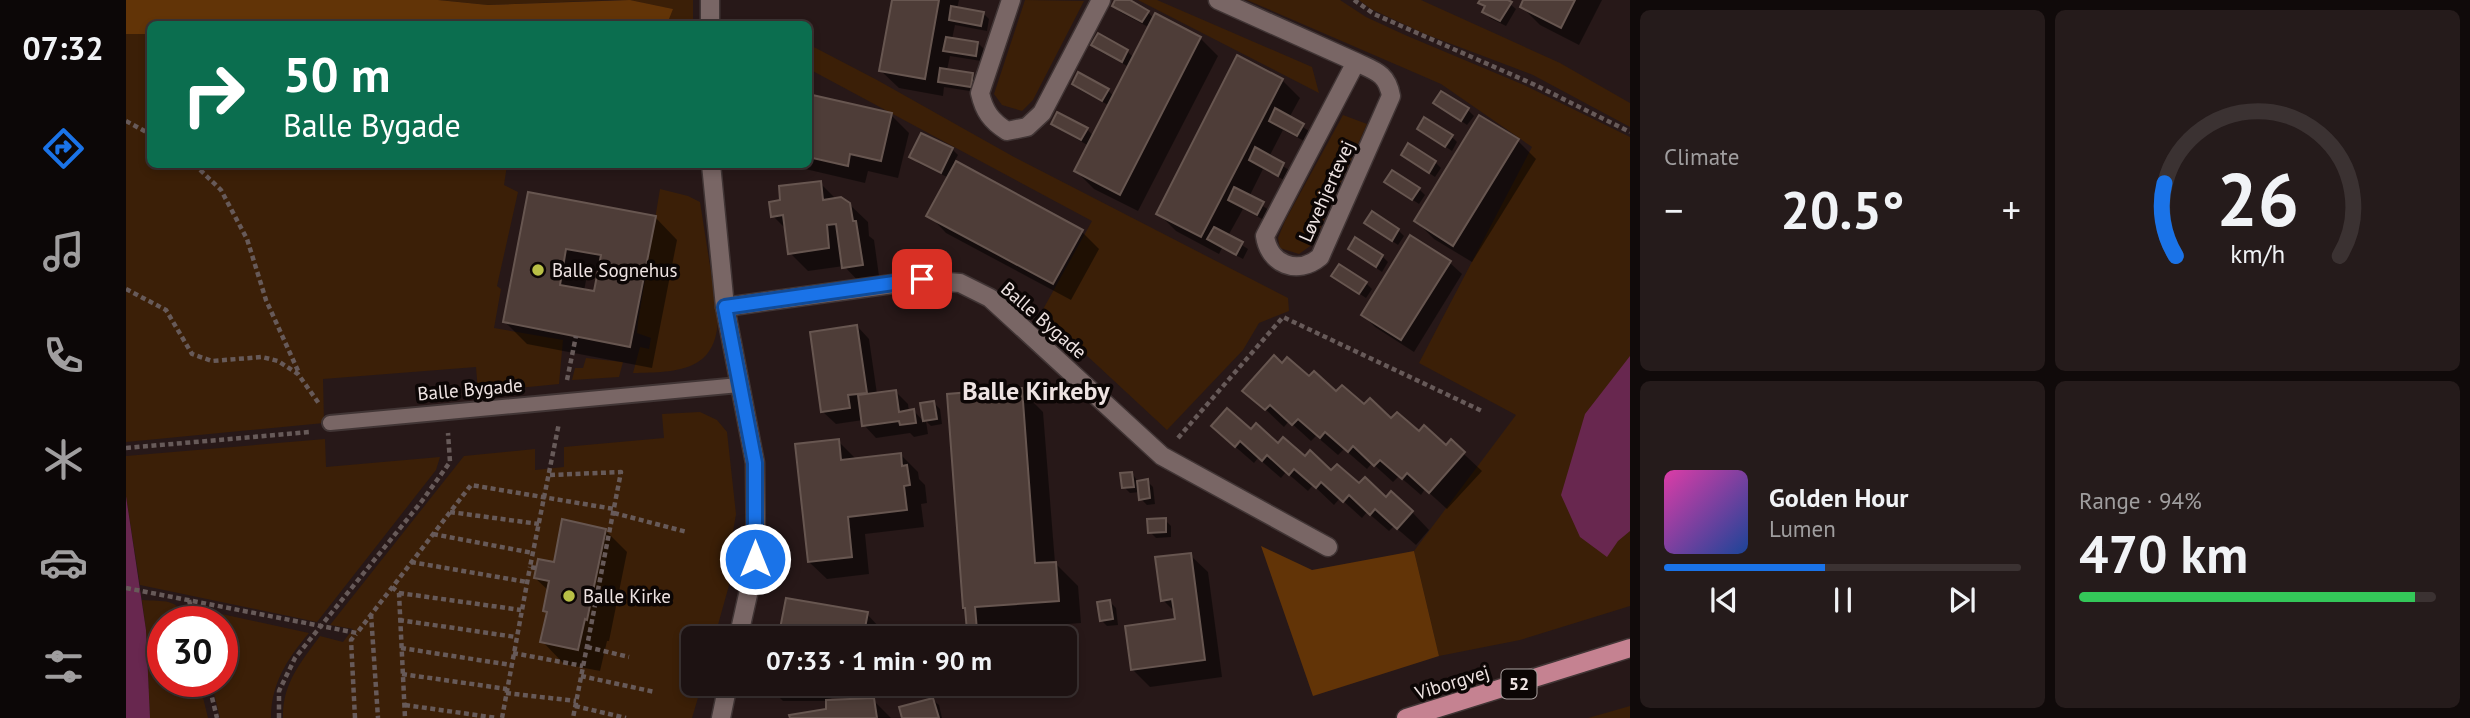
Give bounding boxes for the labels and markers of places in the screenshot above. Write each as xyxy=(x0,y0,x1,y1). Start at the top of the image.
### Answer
pin xyxy=(892,249,952,309)
place label: Balle Sognehus xyxy=(552,258,678,282)
marker: Balle Sognehus xyxy=(530,262,546,278)
place label: Balle Kirke xyxy=(583,584,671,608)
marker: Balle Kirke xyxy=(561,588,577,604)

